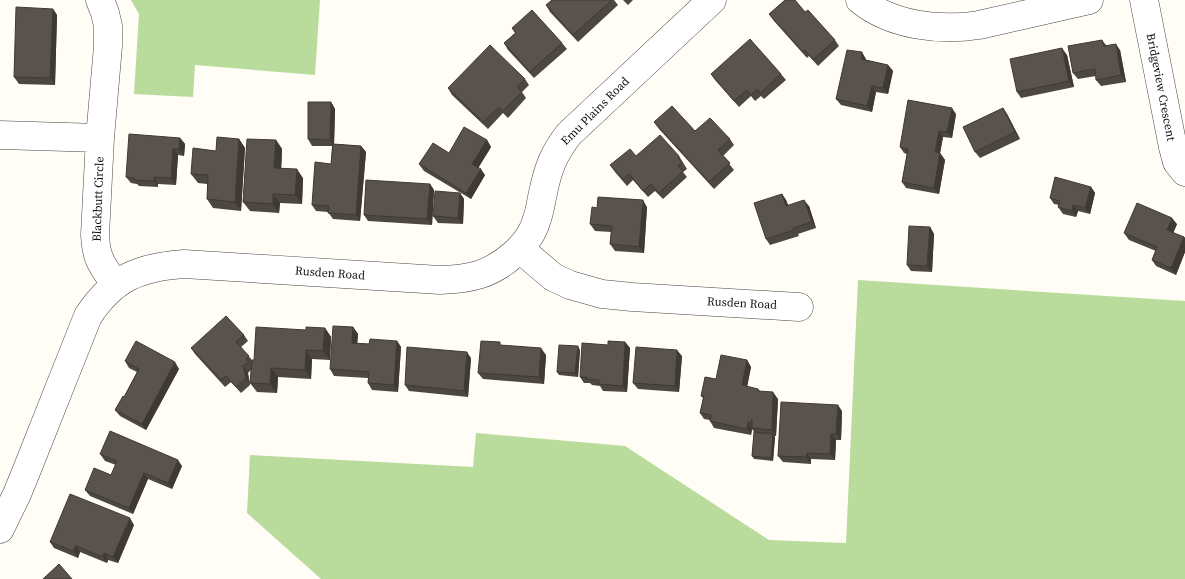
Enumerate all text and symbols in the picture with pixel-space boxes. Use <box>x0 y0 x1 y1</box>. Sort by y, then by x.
street label: Bridgeview Crescent <box>1143 32 1179 142</box>
street label: Emu Plains Road <box>557 73 633 149</box>
street label: Blackbutt Circle <box>89 156 107 242</box>
street label: Rusden Road <box>294 263 366 283</box>
street label: Rusden Road <box>707 293 778 313</box>

